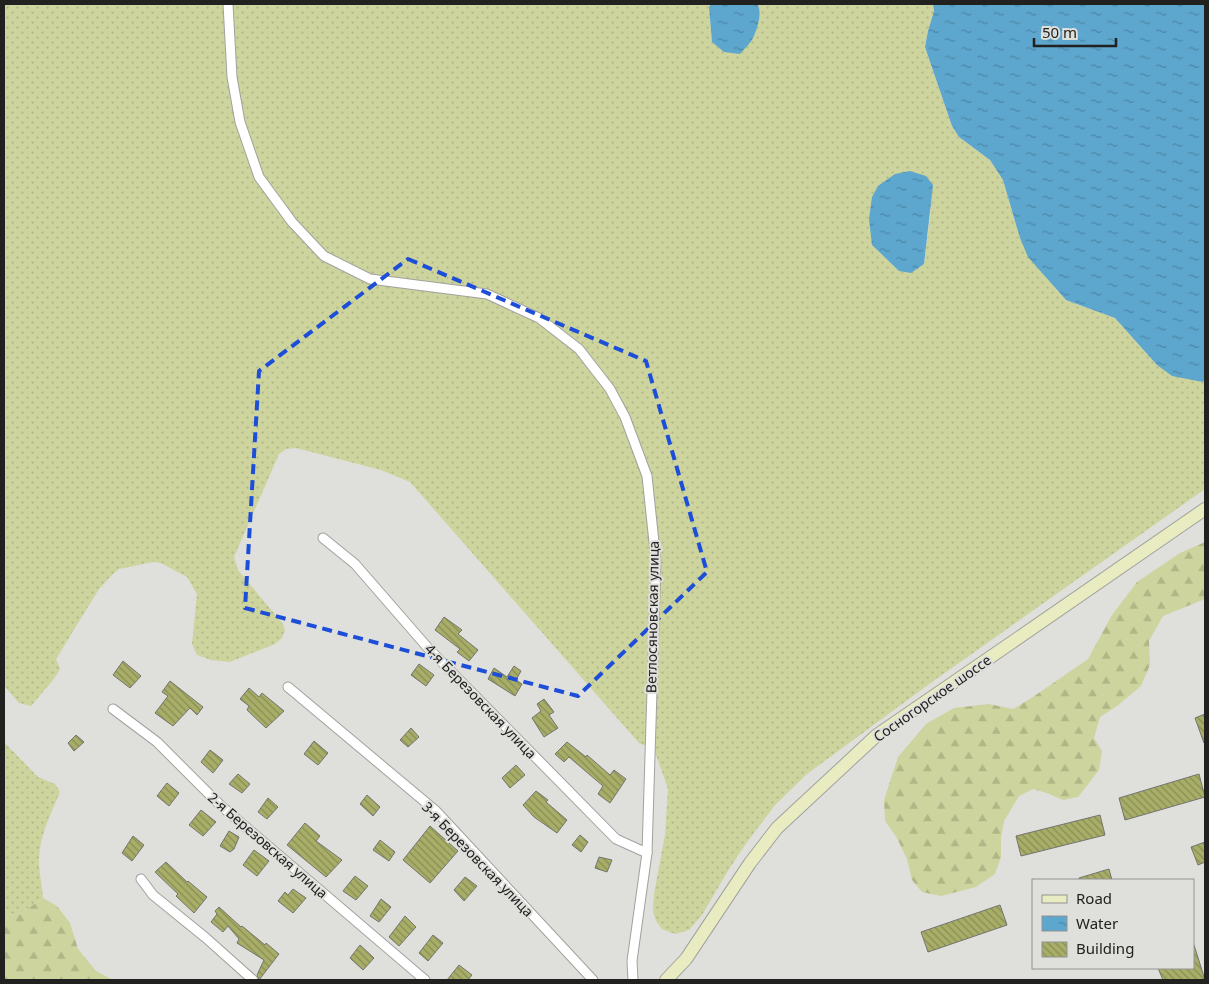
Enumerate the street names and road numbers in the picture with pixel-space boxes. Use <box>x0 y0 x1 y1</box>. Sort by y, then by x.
street label: Ветлосяновская улица <box>641 541 663 693</box>
street label: 4-я Березовская улица <box>421 639 541 763</box>
street label: Сосногорское шоссе <box>869 650 995 746</box>
street label: 2-я Березовская улица <box>204 788 332 902</box>
street label: 3-я Березовская улица <box>418 797 538 921</box>

